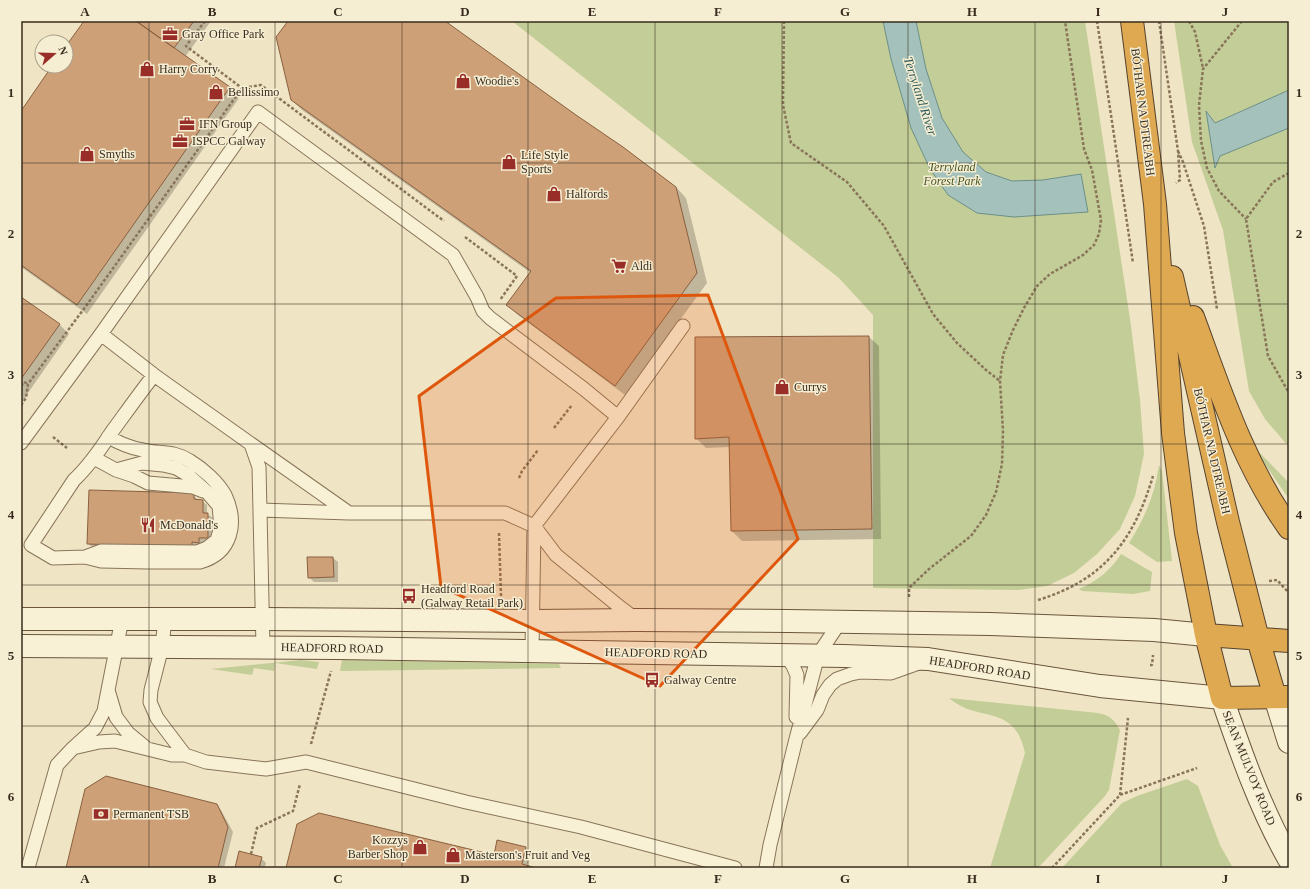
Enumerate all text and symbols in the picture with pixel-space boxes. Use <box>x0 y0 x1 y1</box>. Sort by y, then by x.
text: A <box>80 4 90 19</box>
text: B <box>208 4 217 19</box>
text: C <box>333 4 343 19</box>
text: D <box>460 4 470 19</box>
text: E <box>588 4 596 19</box>
text: F <box>714 4 722 19</box>
text: G <box>840 4 850 19</box>
text: H <box>967 4 977 19</box>
text: I <box>1095 4 1101 19</box>
text: J <box>1222 4 1229 19</box>
office icon: Gray Office Park <box>161 25 179 43</box>
place label: Gray Office Park <box>182 27 264 41</box>
north arrow <box>34 34 74 74</box>
text: N <box>56 45 70 56</box>
street label: BÓTHAR NA DTREABH <box>1128 47 1158 177</box>
water label: Terryland River <box>901 55 941 138</box>
shop icon: Harry Corry <box>138 60 156 78</box>
place label: Harry Corry <box>159 62 218 76</box>
shop icon: Woodie's <box>454 72 472 90</box>
place label: Woodie's <box>475 74 519 88</box>
shop icon: Bellissimo <box>207 83 225 101</box>
text: 1 <box>8 85 14 100</box>
place label: Bellissimo <box>228 85 279 99</box>
text: 1 <box>1296 85 1302 100</box>
office icon: IFN Group <box>178 115 196 133</box>
place label: IFN Group <box>199 117 252 131</box>
office icon: ISPCC Galway <box>171 132 189 150</box>
place label: ISPCC Galway <box>192 134 266 148</box>
shop icon: Smyths <box>78 145 96 163</box>
place label: Smyths <box>99 147 135 161</box>
place label: Life Style Sports <box>521 148 569 176</box>
shop icon: Life Style Sports <box>500 153 518 171</box>
park label: Terryland Forest Park <box>922 160 981 188</box>
shop icon: Halfords <box>545 185 563 203</box>
place label: Halfords <box>566 187 608 201</box>
text: 2 <box>8 226 14 241</box>
text: 2 <box>1296 226 1302 241</box>
supermarket icon: Aldi <box>610 257 628 275</box>
place label: Aldi <box>631 259 653 273</box>
text: 3 <box>8 367 15 382</box>
text: 3 <box>1296 367 1303 382</box>
shop icon: Currys <box>773 378 791 396</box>
place label: Currys <box>794 380 827 394</box>
street label: BÓTHAR NA DTREABH <box>1191 387 1233 516</box>
text: 4 <box>8 507 15 522</box>
text: 4 <box>1296 507 1303 522</box>
restaurant icon: McDonald's <box>139 516 157 534</box>
place label: McDonald's <box>160 518 218 532</box>
place label: Headford Road (Galway Retail Park) <box>421 582 523 610</box>
bus stop icon: Headford Road (Galway Retail Park) <box>400 587 418 605</box>
street label: HEADFORD ROAD <box>281 640 384 656</box>
street label: HEADFORD ROAD <box>605 645 708 661</box>
text: 5 <box>8 648 15 663</box>
text: 5 <box>1296 648 1303 663</box>
street label: HEADFORD ROAD <box>928 653 1032 683</box>
bus stop icon: Galway Centre <box>643 671 661 689</box>
place label: Galway Centre <box>664 673 736 687</box>
street label: SEAN MULVOY ROAD <box>1220 709 1279 828</box>
text: 6 <box>8 789 15 804</box>
text: 6 <box>1296 789 1303 804</box>
bank icon: Permanent TSB <box>92 805 110 823</box>
place label: Permanent TSB <box>113 807 189 821</box>
place label: Kozzys Barber Shop <box>348 833 408 861</box>
shop icon: Kozzys Barber Shop <box>411 838 429 856</box>
shop icon: Masterson's Fruit and Veg <box>444 846 462 864</box>
place label: Masterson's Fruit and Veg <box>465 848 590 862</box>
text: A <box>80 871 90 886</box>
text: B <box>208 871 217 886</box>
text: C <box>333 871 343 886</box>
text: D <box>460 871 470 886</box>
text: E <box>588 871 596 886</box>
text: F <box>714 871 722 886</box>
text: G <box>840 871 850 886</box>
text: H <box>967 871 977 886</box>
text: I <box>1095 871 1101 886</box>
text: J <box>1222 871 1229 886</box>

